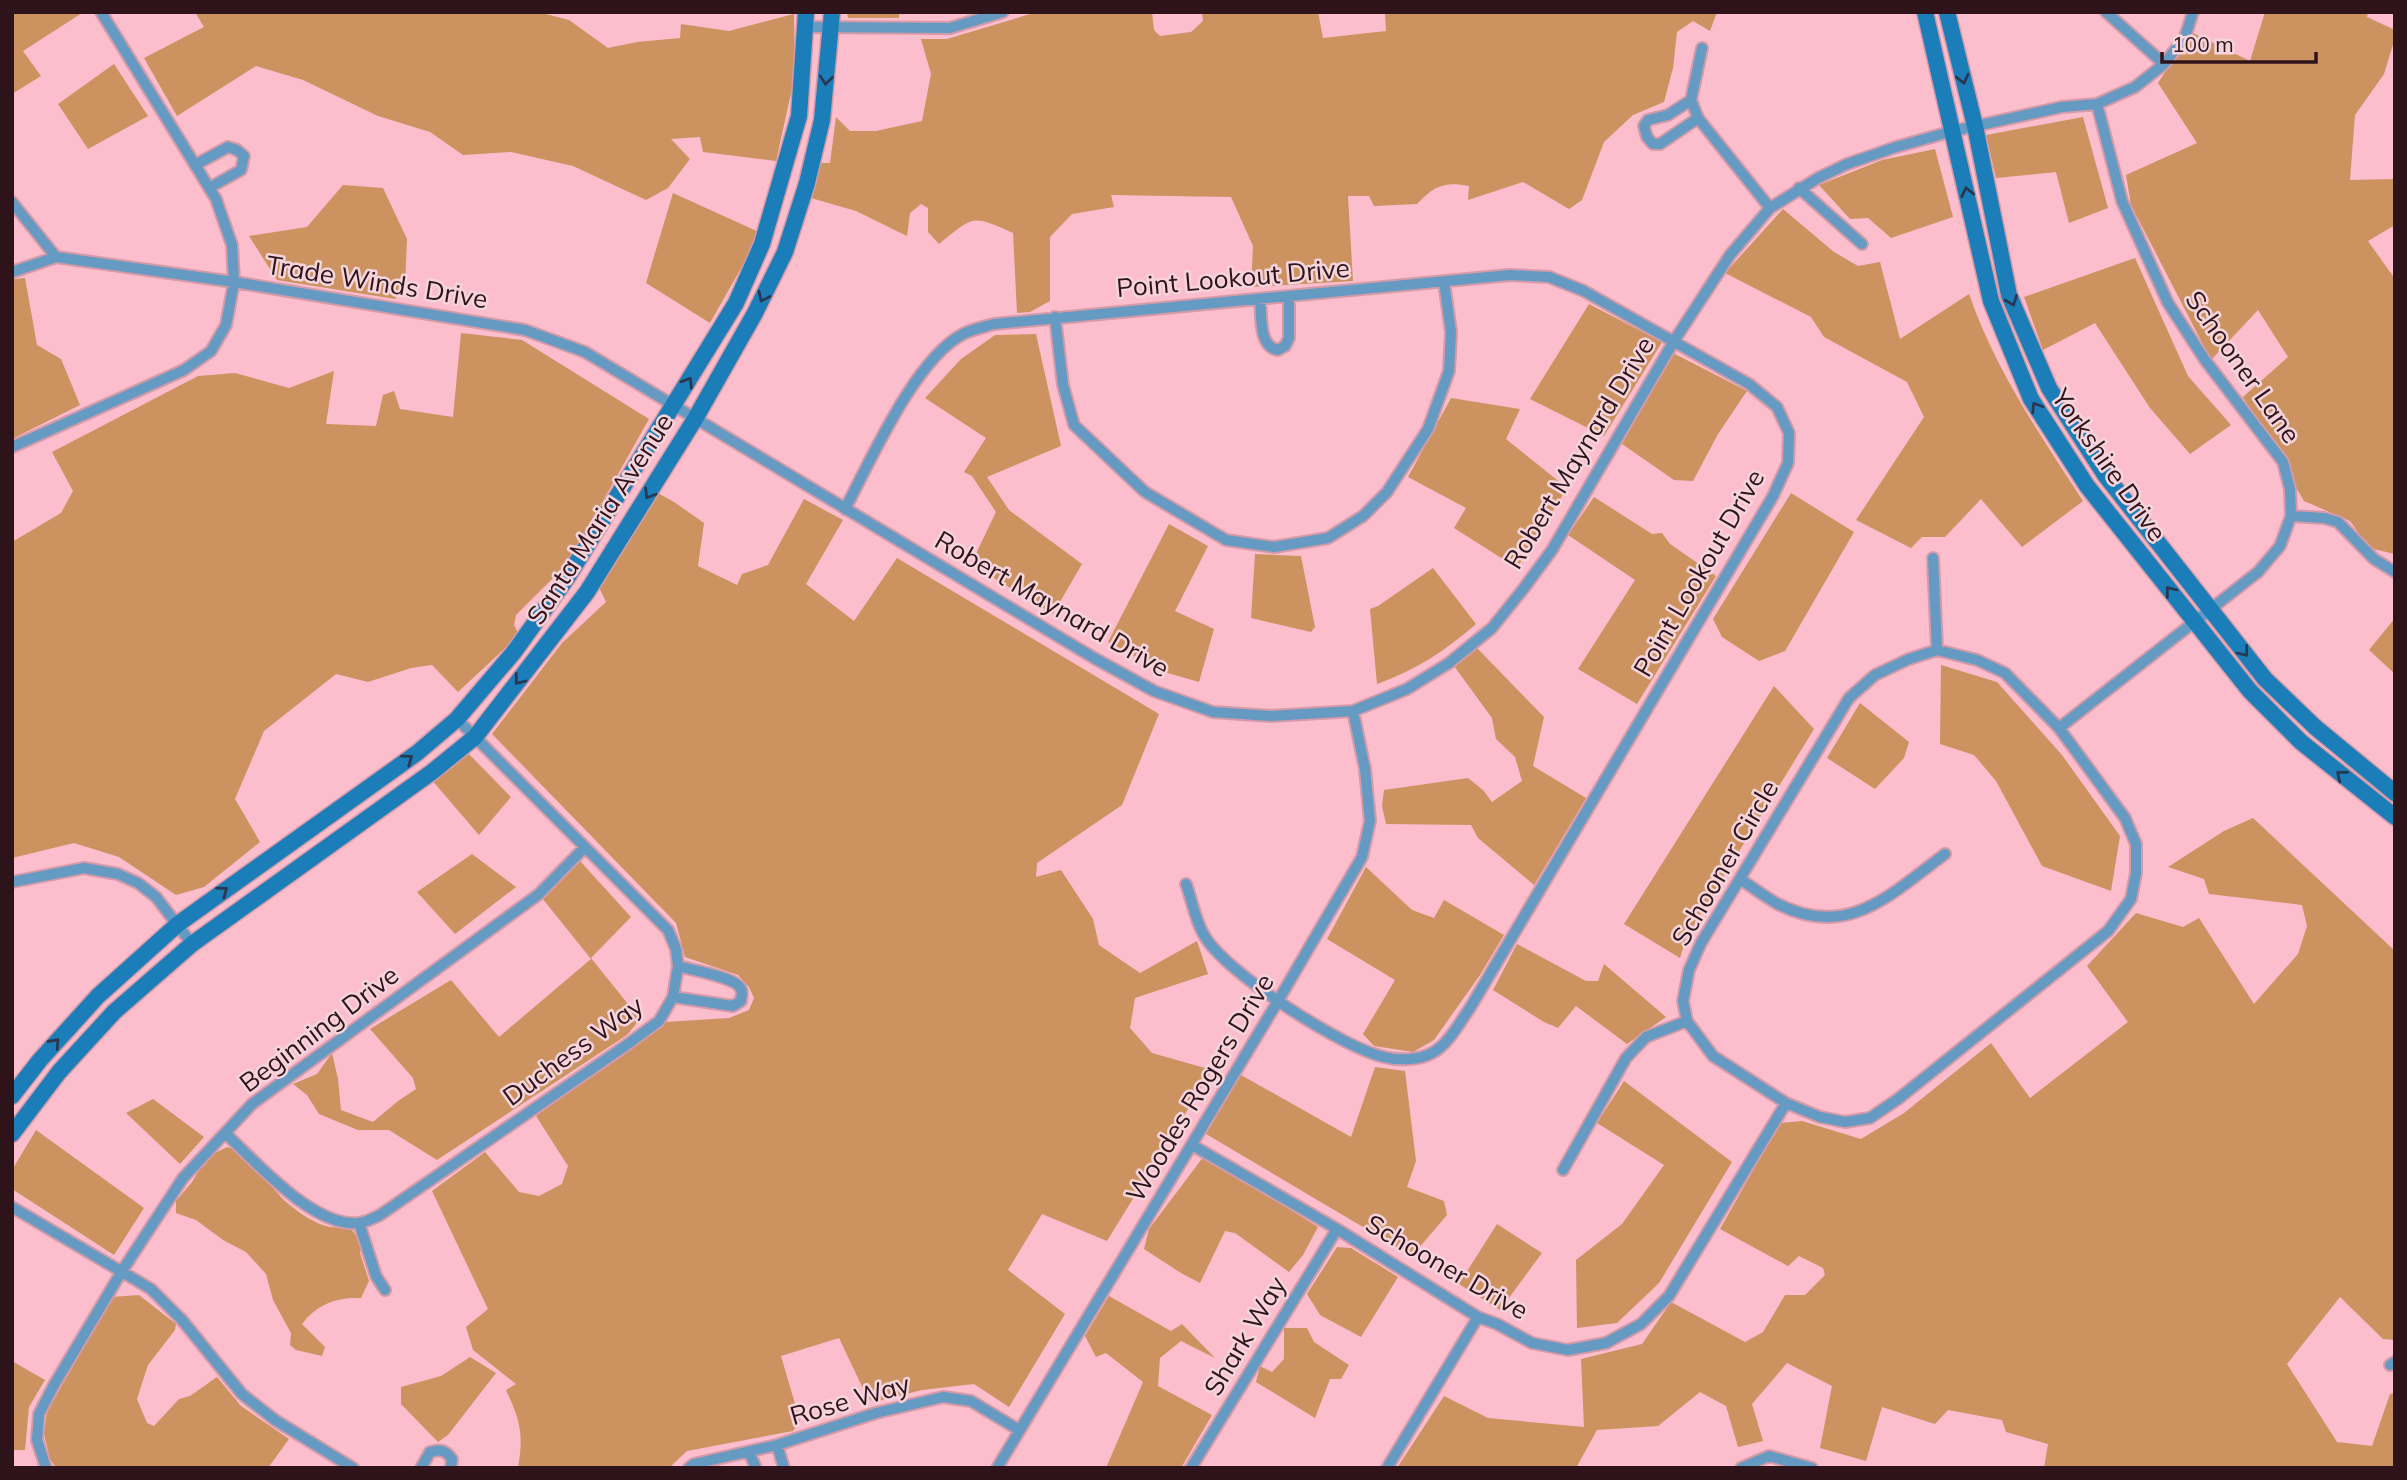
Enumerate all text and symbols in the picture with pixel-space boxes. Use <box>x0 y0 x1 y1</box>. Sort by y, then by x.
scale bar <box>2162 21 2316 65</box>
text: 100 m <box>2172 31 2234 57</box>
one-way arrow <box>1955 72 1969 84</box>
one-way arrow <box>819 74 834 86</box>
one-way arrow <box>1960 186 1975 198</box>
street label: Trade Winds Drive <box>264 248 490 315</box>
street label: Point Lookout Drive <box>1115 251 1351 304</box>
street label: Schooner Lane <box>2179 284 2308 449</box>
one-way arrow <box>758 290 772 302</box>
one-way arrow <box>2004 294 2018 306</box>
street label: Robert Maynard Drive <box>1496 331 1661 575</box>
one-way arrow <box>680 376 693 389</box>
street label: Yorkshire Drive <box>2044 381 2174 547</box>
one-way arrow <box>2032 402 2045 415</box>
street label: Santa Maria Avenue <box>519 407 680 630</box>
street label: Point Lookout Drive <box>1626 463 1771 682</box>
one-way arrow <box>644 486 657 499</box>
street label: Robert Maynard Drive <box>929 523 1175 684</box>
one-way arrow <box>2166 586 2178 599</box>
one-way arrow <box>2235 644 2248 657</box>
one-way arrow <box>515 672 527 685</box>
one-way arrow <box>400 755 413 767</box>
one-way arrow <box>2337 770 2349 783</box>
street label: Schooner Circle <box>1664 774 1785 952</box>
one-way arrow <box>215 887 228 899</box>
street label: Beginning Drive <box>233 958 405 1099</box>
street label: Woodes Rogers Drive <box>1118 968 1281 1208</box>
street label: Duchess Way <box>496 988 650 1113</box>
one-way arrow <box>47 1038 59 1051</box>
street label: Schooner Drive <box>1360 1207 1534 1326</box>
street label: Shark Way <box>1196 1270 1293 1401</box>
street label: Rose Way <box>786 1367 914 1432</box>

